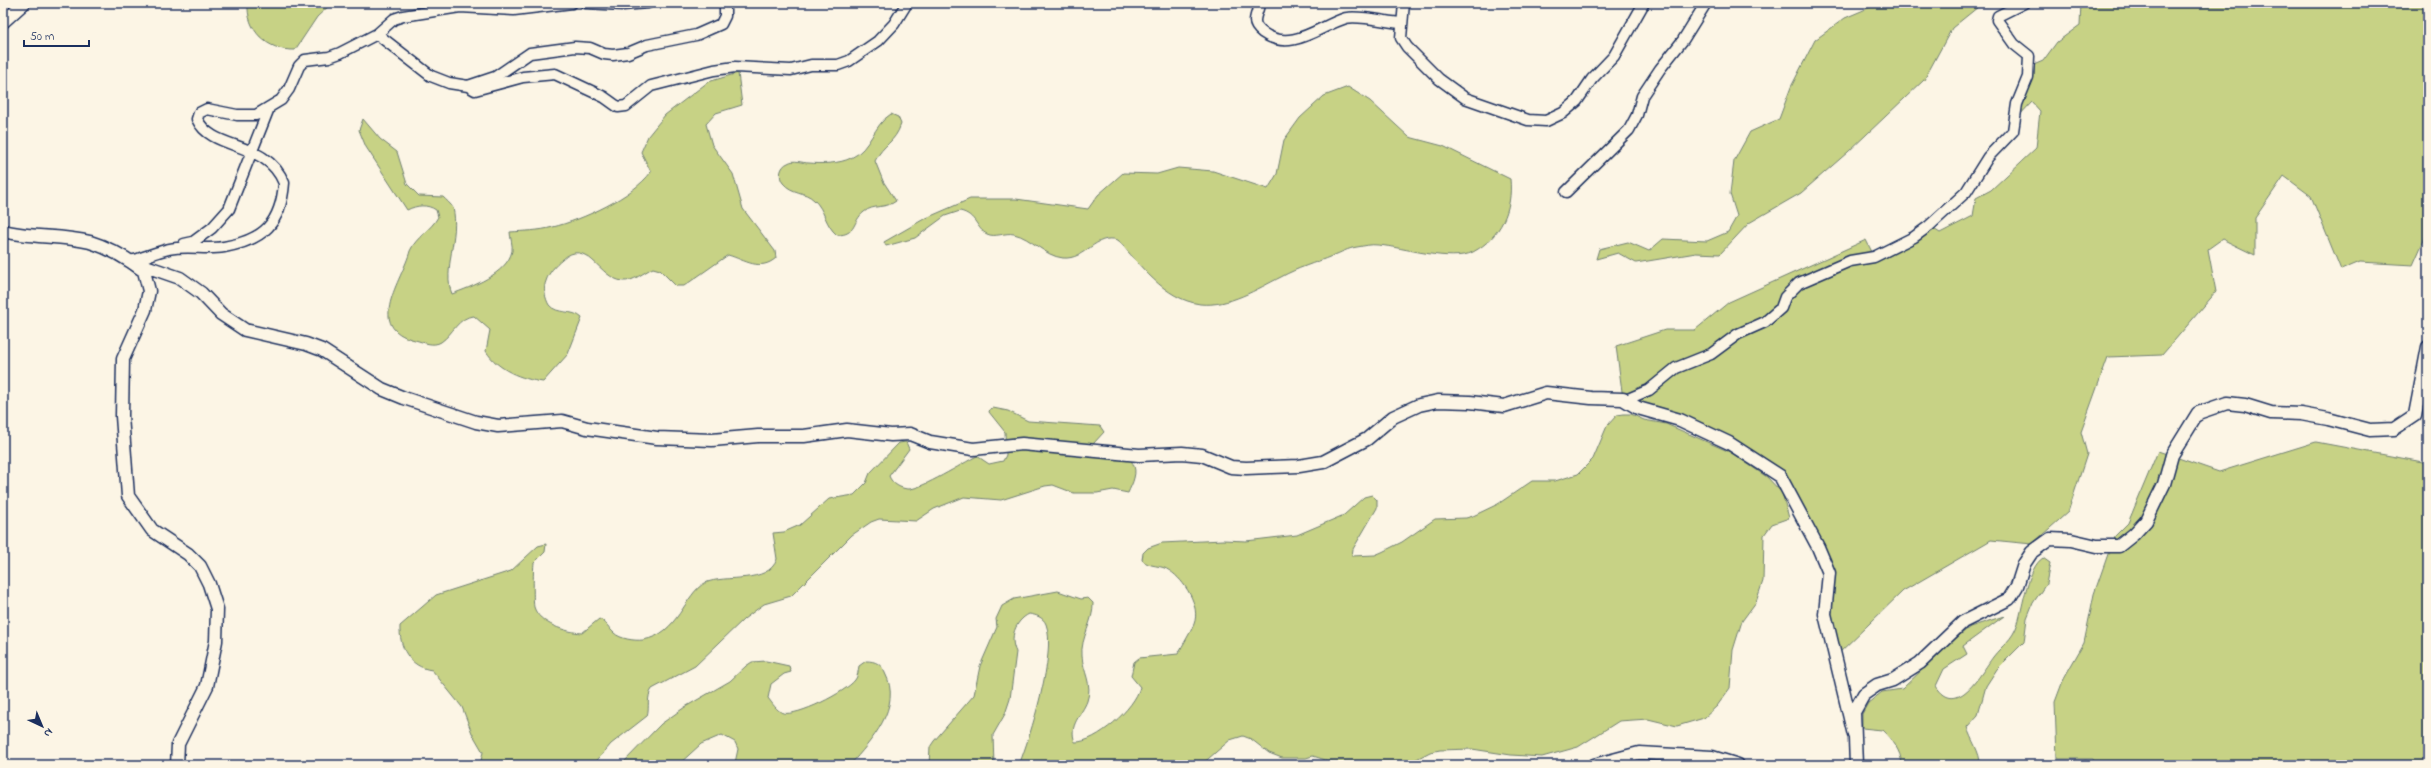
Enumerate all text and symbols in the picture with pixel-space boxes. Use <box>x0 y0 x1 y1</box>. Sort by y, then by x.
scale bar <box>24 22 89 48</box>
text: 50 m <box>30 28 54 46</box>
north arrow <box>22 706 62 746</box>
text: N <box>40 724 56 741</box>

